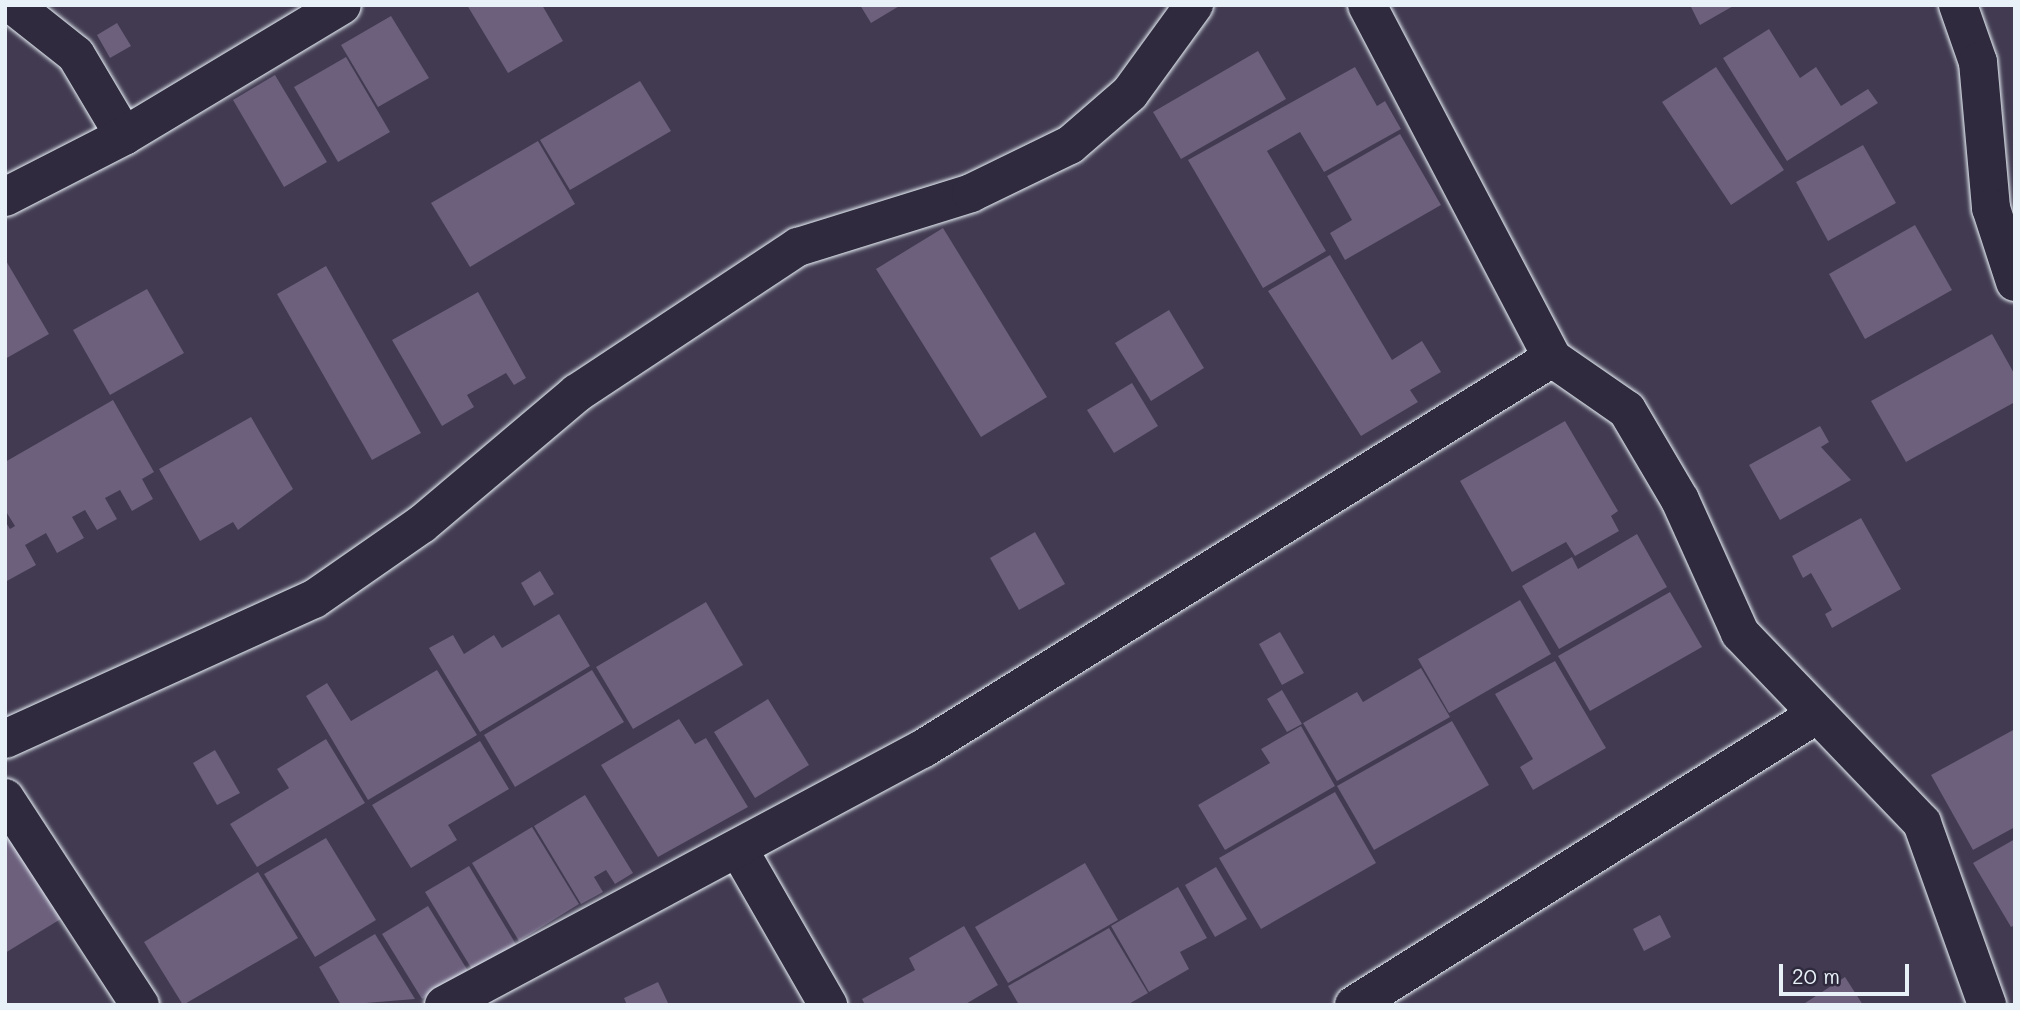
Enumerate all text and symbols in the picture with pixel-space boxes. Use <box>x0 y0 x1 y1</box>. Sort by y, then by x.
scale bar <box>1782 950 1912 994</box>
text: 20 m <box>1792 962 1840 989</box>

